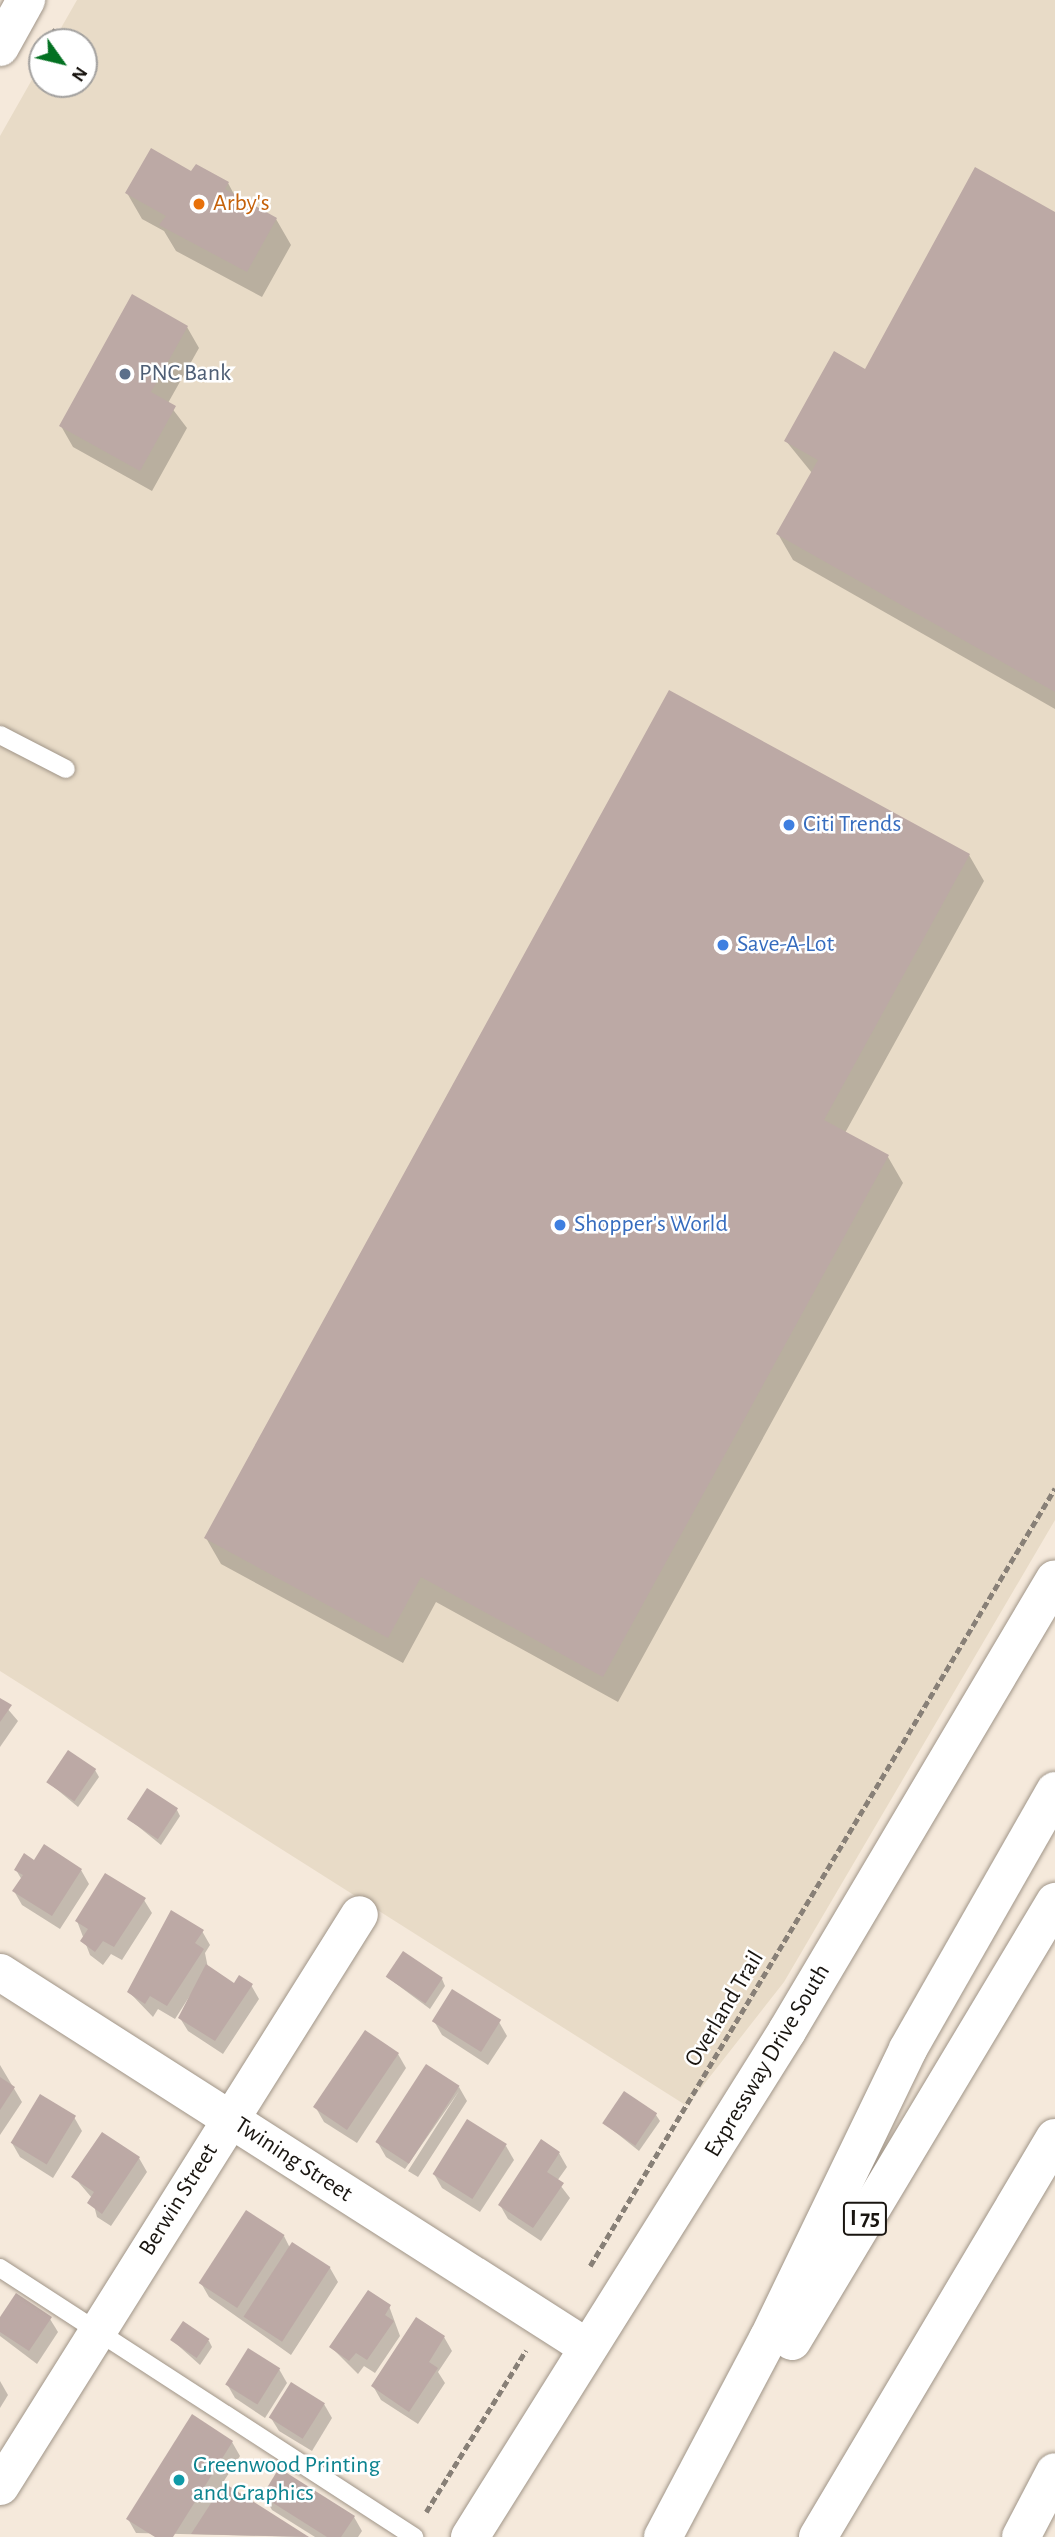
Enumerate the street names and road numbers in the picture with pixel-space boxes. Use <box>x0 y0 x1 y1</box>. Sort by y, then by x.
street label: Overland Trail <box>679 1946 771 2072</box>
street label: Expressway Drive South <box>699 1959 837 2163</box>
street label: Twining Street <box>229 2111 357 2209</box>
street label: Berwin Street <box>133 2139 225 2261</box>
road number: I 75 <box>842 2200 888 2238</box>

